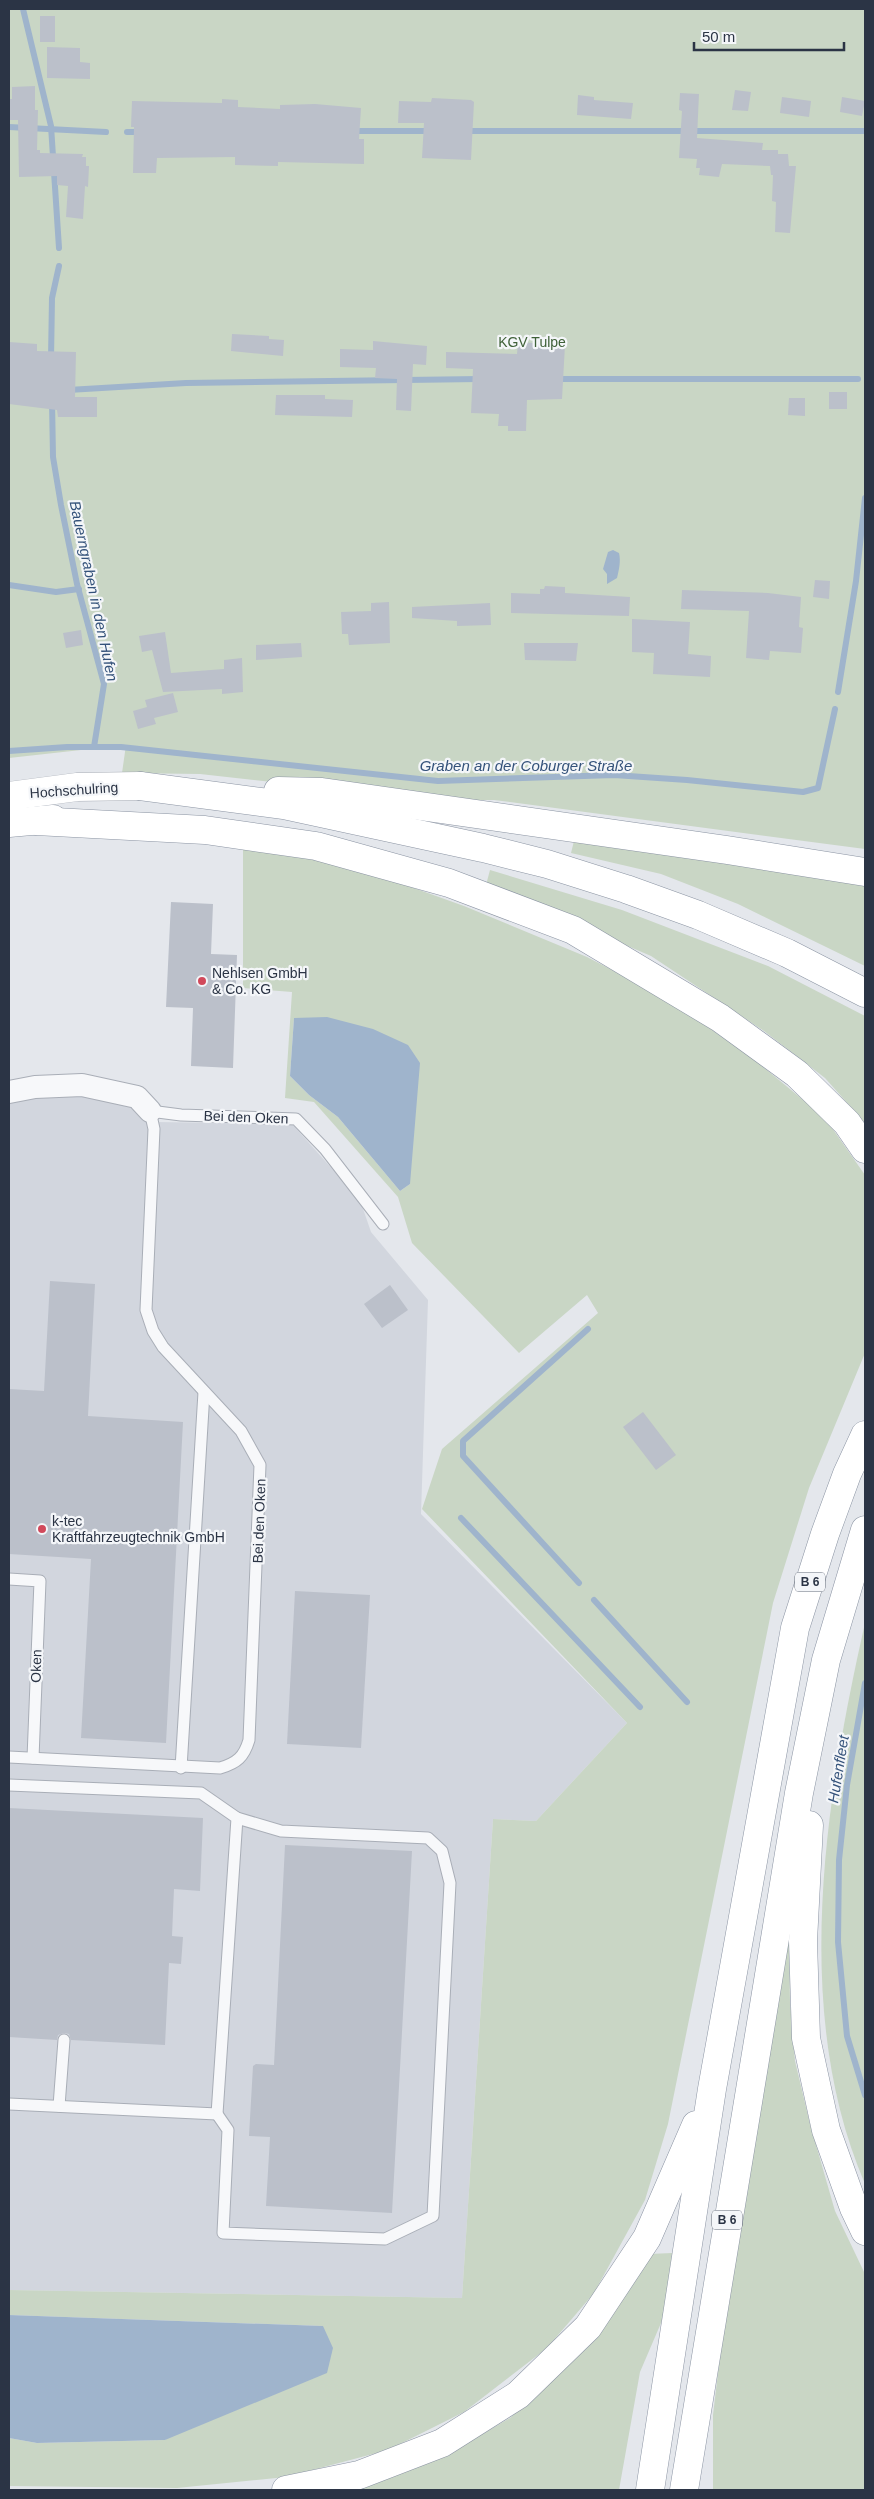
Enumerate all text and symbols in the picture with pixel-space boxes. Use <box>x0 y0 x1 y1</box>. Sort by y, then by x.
scale bar <box>694 20 844 52</box>
text: 50 m <box>702 28 735 45</box>
park label: KGV Tulpe <box>498 334 566 350</box>
water label: Bauerngraben in den Hufen <box>67 499 121 683</box>
water label: Graben an der Coburger Straße <box>420 757 632 774</box>
street label: Hochschulring <box>29 779 119 801</box>
place label: Nehlsen GmbH & Co. KG <box>212 965 308 997</box>
marker: Nehlsen GmbH & Co. KG <box>196 975 208 987</box>
street label: Bei den Oken <box>203 1108 289 1126</box>
street label: Bei den Oken <box>250 1478 268 1564</box>
place label: k-tec Kraftfahrzeugtechnik GmbH <box>52 1513 225 1545</box>
marker: k-tec Kraftfahrzeugtechnik GmbH <box>36 1523 48 1535</box>
road number: B 6 <box>795 1572 825 1591</box>
street label: Oken <box>27 1649 45 1683</box>
water label: Hufenfleet <box>824 1733 852 1804</box>
road number: B 6 <box>712 2210 742 2230</box>

